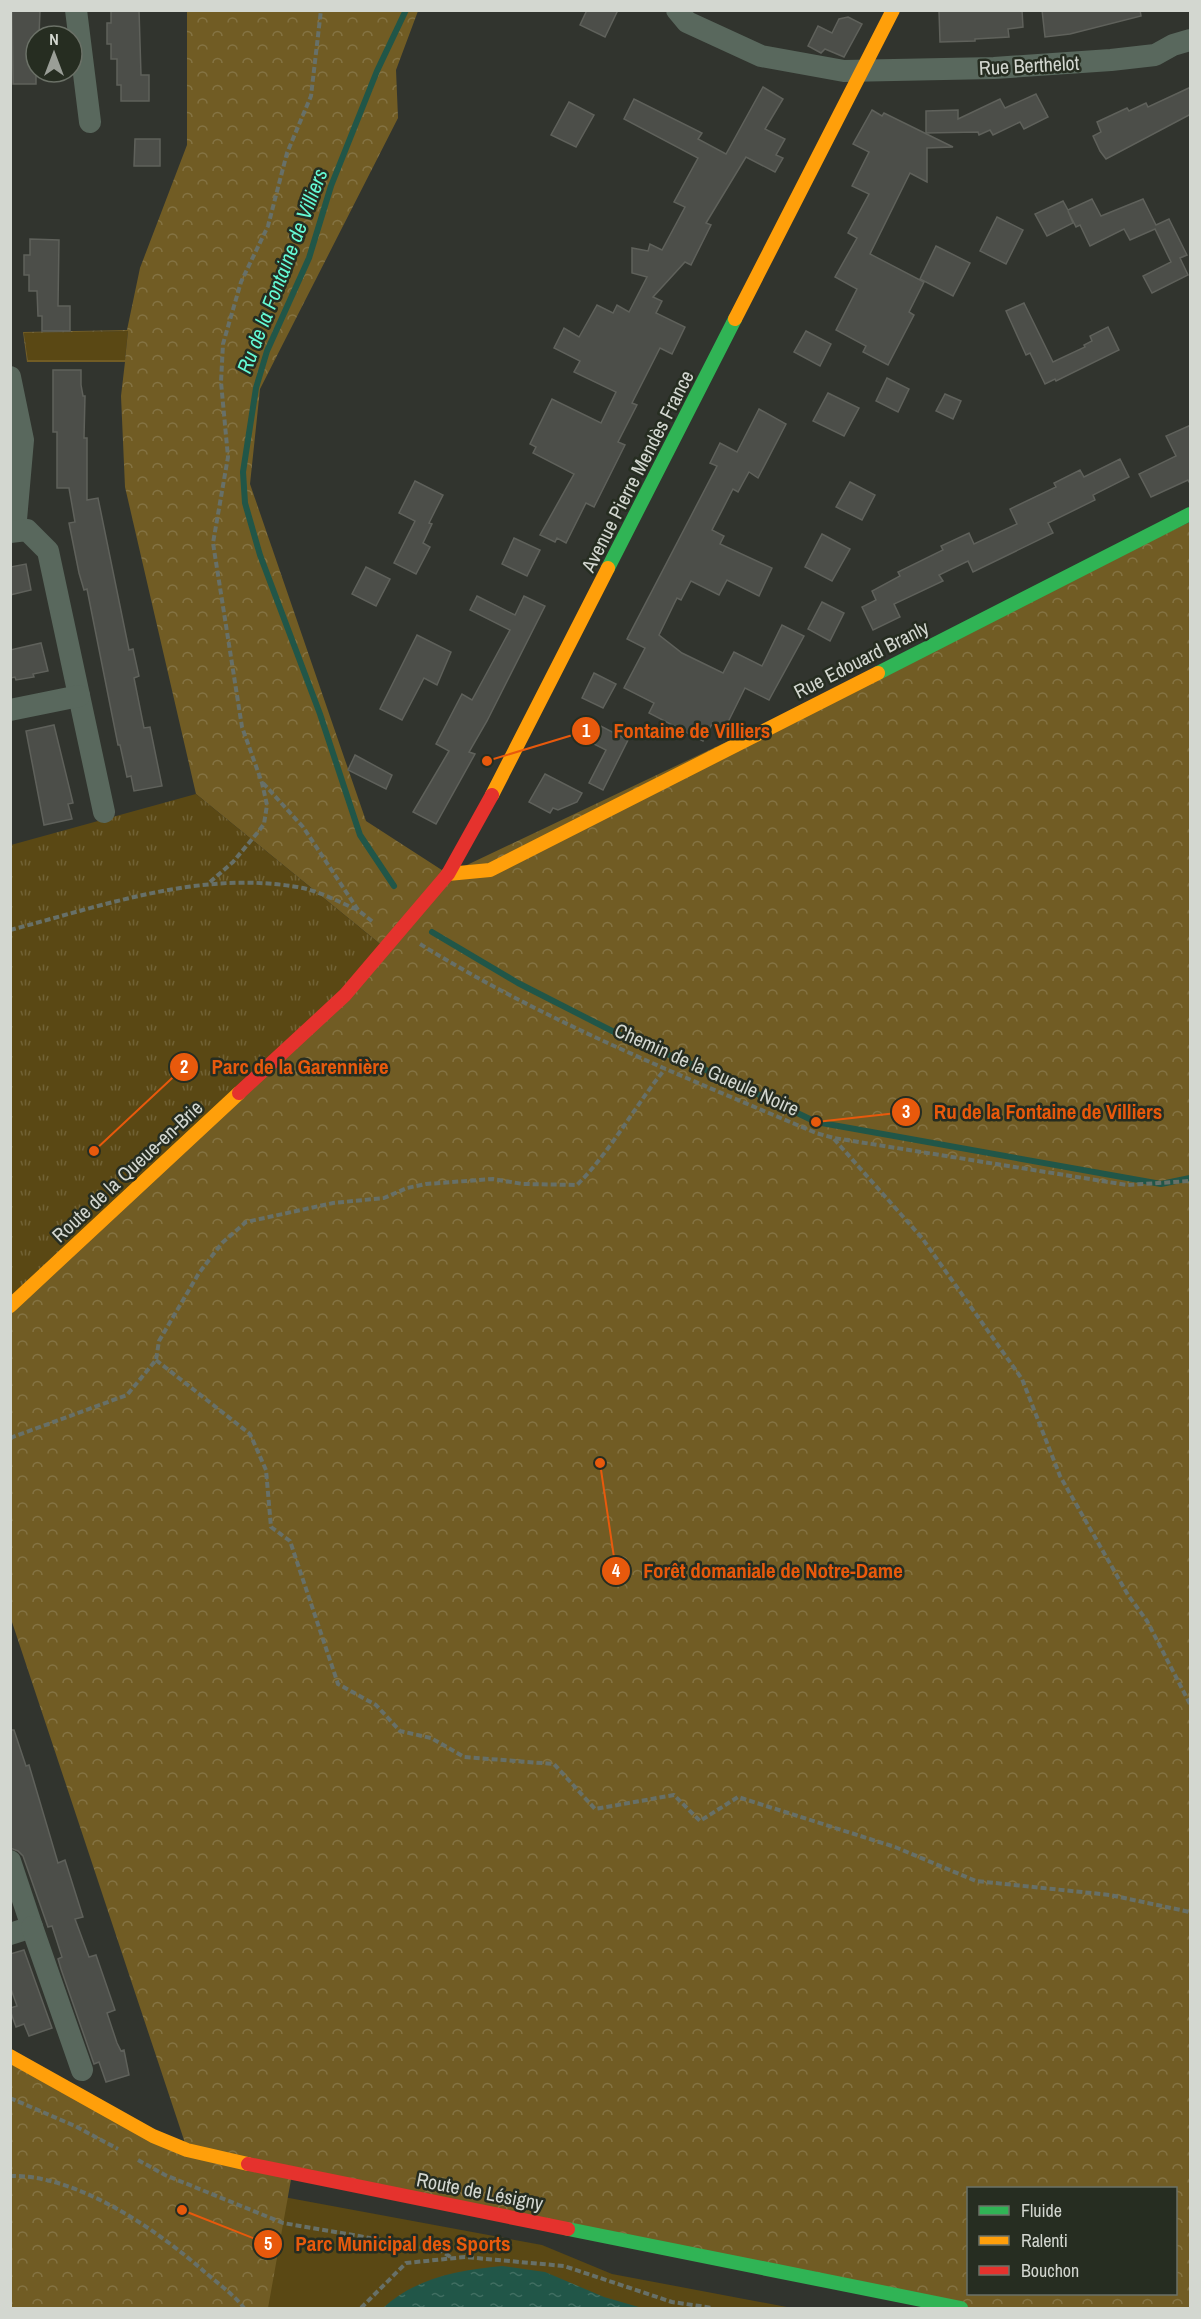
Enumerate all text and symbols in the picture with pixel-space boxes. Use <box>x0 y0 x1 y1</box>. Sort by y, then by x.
north arrow <box>24 24 84 84</box>
text: N <box>49 28 59 50</box>
street label: Rue Berthelot <box>978 49 1080 81</box>
water label: Ru de la Fontaine de Villiers <box>230 164 335 378</box>
street label: Avenue Pierre Mendès France <box>574 365 700 577</box>
street label: Rue Edouard Branly <box>789 613 934 705</box>
callout: Fontaine de Villiers <box>571 711 782 750</box>
text: Fontaine de Villiers <box>614 716 770 745</box>
text: 1 <box>582 718 591 743</box>
street label: Chemin de la Gueule Noire <box>610 1016 804 1122</box>
callout: Parc de la Garennière <box>169 1047 401 1086</box>
text: Parc de la Garennière <box>211 1052 389 1081</box>
text: 2 <box>180 1054 188 1079</box>
callout: Ru de la Fontaine de Villiers <box>891 1092 1174 1131</box>
street label: Route de la Queue-en-Brie <box>46 1094 208 1248</box>
text: Ru de la Fontaine de Villiers <box>934 1097 1162 1126</box>
text: 3 <box>902 1099 910 1124</box>
callout: Forêt domaniale de Notre-Dame <box>601 1551 914 1590</box>
text: Forêt domaniale de Notre-Dame <box>643 1556 903 1585</box>
text: 4 <box>612 1558 621 1583</box>
street label: Route de Lésigny <box>414 2165 546 2217</box>
legend <box>967 2187 1177 2295</box>
text: Fluide <box>1021 2198 1062 2223</box>
callout: Parc Municipal des Sports <box>253 2224 522 2263</box>
text: Ralenti <box>1021 2228 1068 2253</box>
text: Parc Municipal des Sports <box>295 2229 511 2258</box>
text: 5 <box>264 2231 272 2256</box>
text: Bouchon <box>1021 2258 1079 2283</box>

